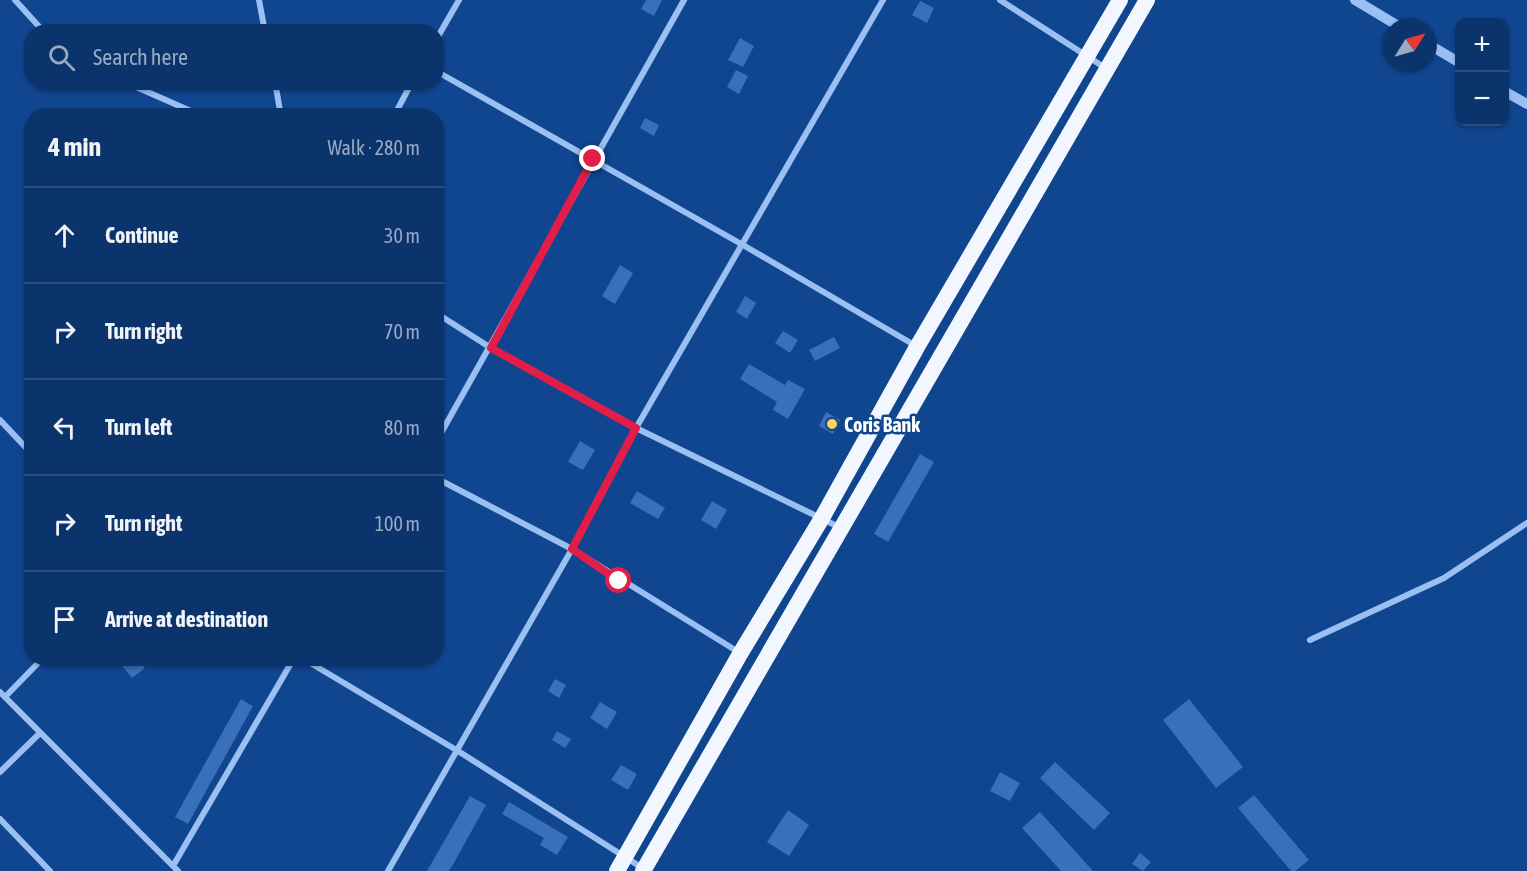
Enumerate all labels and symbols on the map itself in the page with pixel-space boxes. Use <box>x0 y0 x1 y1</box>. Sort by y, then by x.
north arrow <box>1383 18 1437 72</box>
route end <box>579 145 605 171</box>
place label: Coris Bank <box>844 413 920 436</box>
marker: Coris Bank <box>825 417 839 431</box>
route start <box>605 567 631 593</box>

